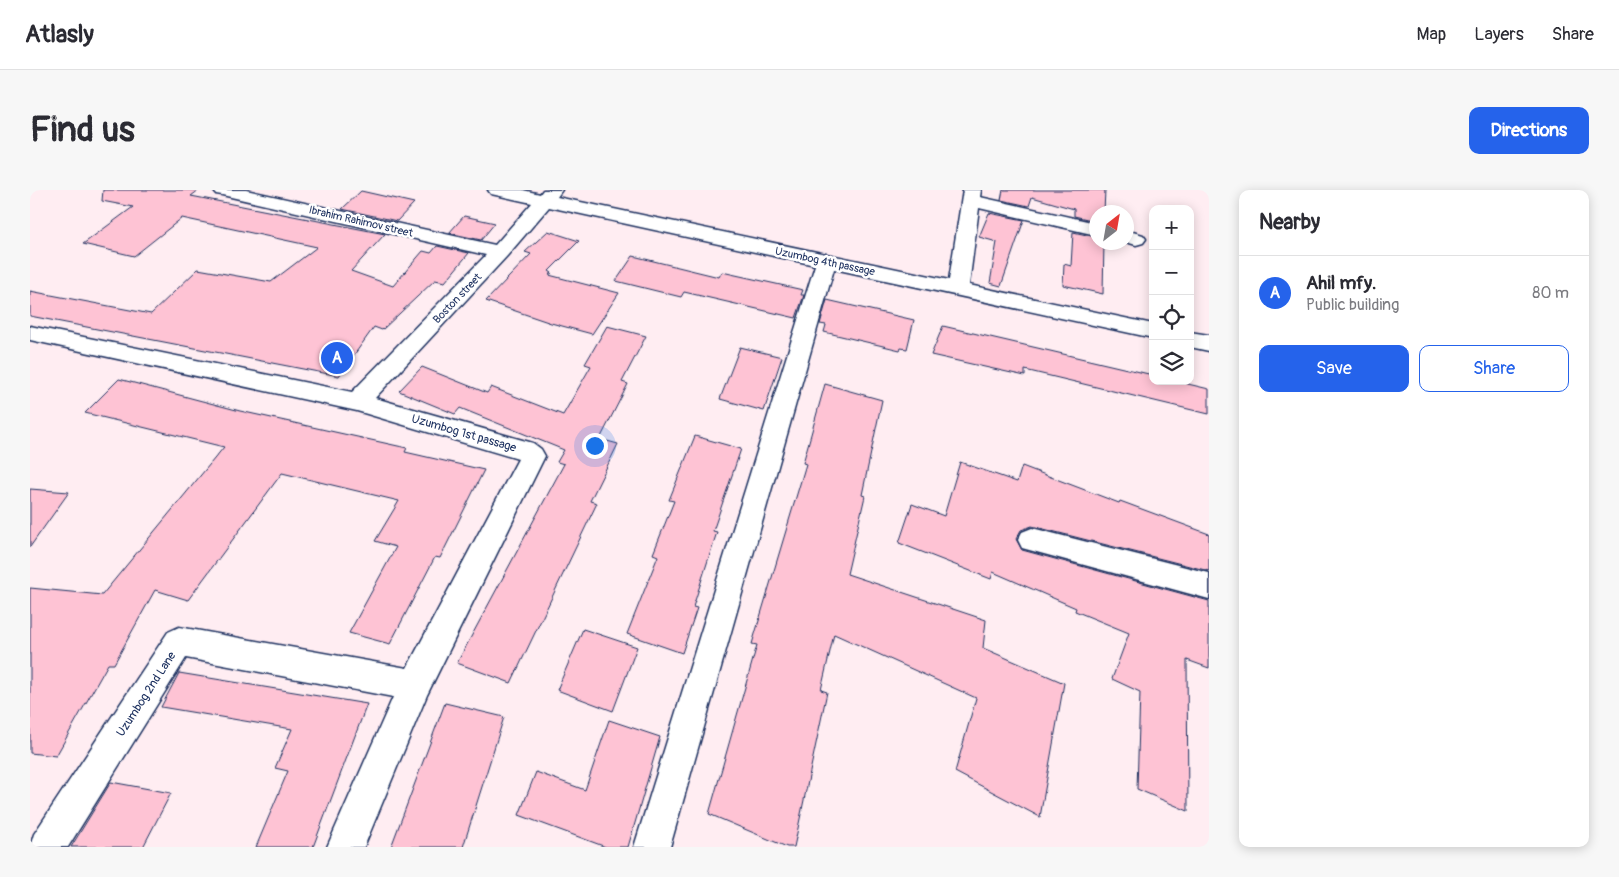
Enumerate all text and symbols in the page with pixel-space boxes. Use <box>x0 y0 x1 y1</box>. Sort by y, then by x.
text: Atlasly <box>25 20 94 49</box>
text: Map <box>1417 23 1446 46</box>
text: Layers <box>1474 23 1524 46</box>
text: Share <box>1552 23 1594 46</box>
button: Directions <box>1469 107 1589 154</box>
text: Find us <box>30 108 135 152</box>
street label: Ibrahim Rahimov street <box>308 203 415 240</box>
north arrow <box>1089 205 1134 250</box>
map controls <box>1149 205 1194 385</box>
button: + <box>1149 205 1194 250</box>
text: Nearby <box>1259 209 1320 236</box>
street label: Uzumbog 4th passage <box>774 245 877 279</box>
button: − <box>1149 250 1194 295</box>
street label: Boston street <box>430 270 485 326</box>
text: Ahil mfy. <box>1306 271 1376 295</box>
text: A <box>1270 283 1280 303</box>
text: 80 m <box>1532 283 1569 303</box>
button: locate <box>1149 295 1194 340</box>
text: Public building <box>1306 295 1399 315</box>
pin: A <box>321 339 353 377</box>
button: layers <box>1149 340 1194 385</box>
button: Save <box>1259 345 1409 392</box>
button: Share <box>1419 345 1569 392</box>
street label: Uzumbog 1st passage <box>410 411 518 456</box>
your location <box>582 433 608 459</box>
street label: Uzumbog 2nd Lane <box>113 649 179 740</box>

